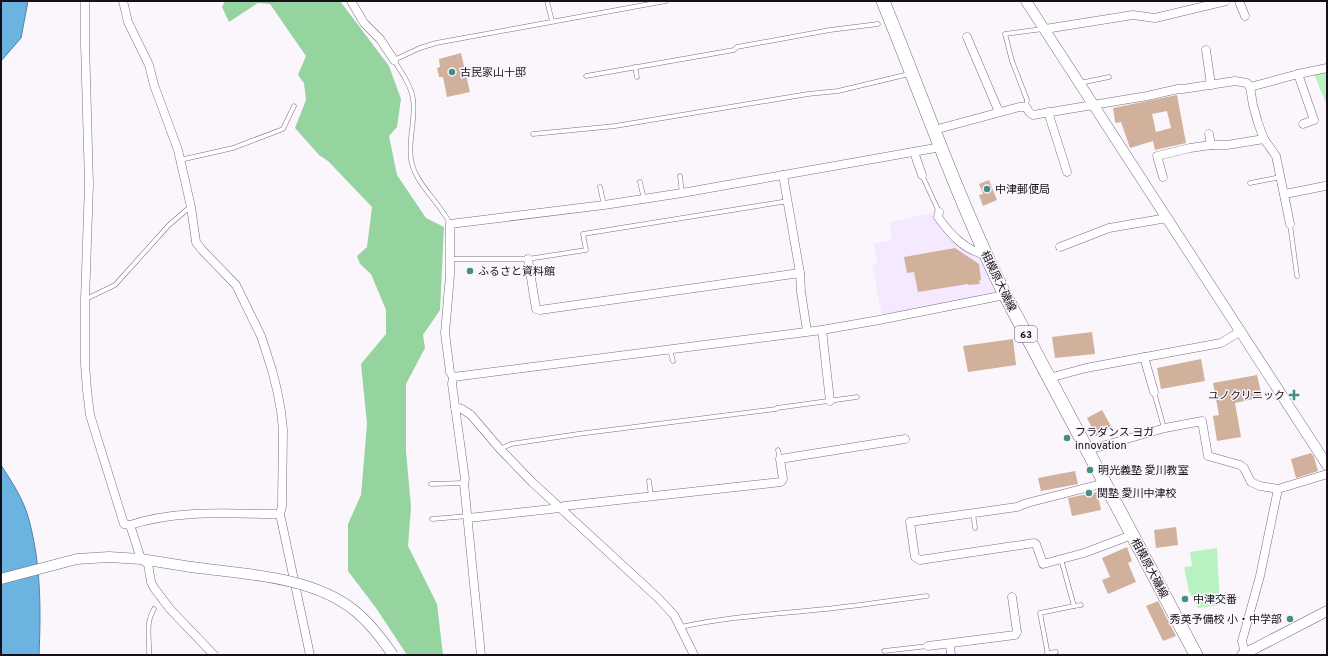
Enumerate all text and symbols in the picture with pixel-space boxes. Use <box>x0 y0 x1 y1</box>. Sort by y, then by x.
place label: 古民家山十邸 <box>460 66 526 80</box>
marker: 古民家山十邸 <box>447 67 457 77</box>
place label: 中津郵便局 <box>995 183 1050 197</box>
marker: 中津郵便局 <box>982 184 992 194</box>
street label: 相模原大磯線 <box>977 249 1019 314</box>
place label: ふるさと資料館 <box>478 265 555 279</box>
marker: ふるさと資料館 <box>465 266 475 276</box>
road number: 63 <box>1015 326 1037 342</box>
place label: ユノクリニック <box>1208 389 1285 403</box>
marker: ユノクリニック <box>1288 389 1300 401</box>
place label: フラダンス ヨガ innovation <box>1075 426 1154 453</box>
marker: フラダンス ヨガ innovation <box>1062 433 1072 443</box>
place label: 明光義塾 愛川教室 <box>1098 464 1189 478</box>
marker: 明光義塾 愛川教室 <box>1085 465 1095 475</box>
place label: 関塾 愛川中津校 <box>1097 487 1177 501</box>
marker: 関塾 愛川中津校 <box>1084 488 1094 498</box>
street label: 相模原大磯線 <box>1127 536 1171 601</box>
place label: 中津交番 <box>1193 593 1237 607</box>
marker: 中津交番 <box>1180 594 1190 604</box>
place label: 秀英予備校 小・中学部 <box>1169 613 1282 627</box>
marker: 秀英予備校 小・中学部 <box>1285 614 1295 624</box>

